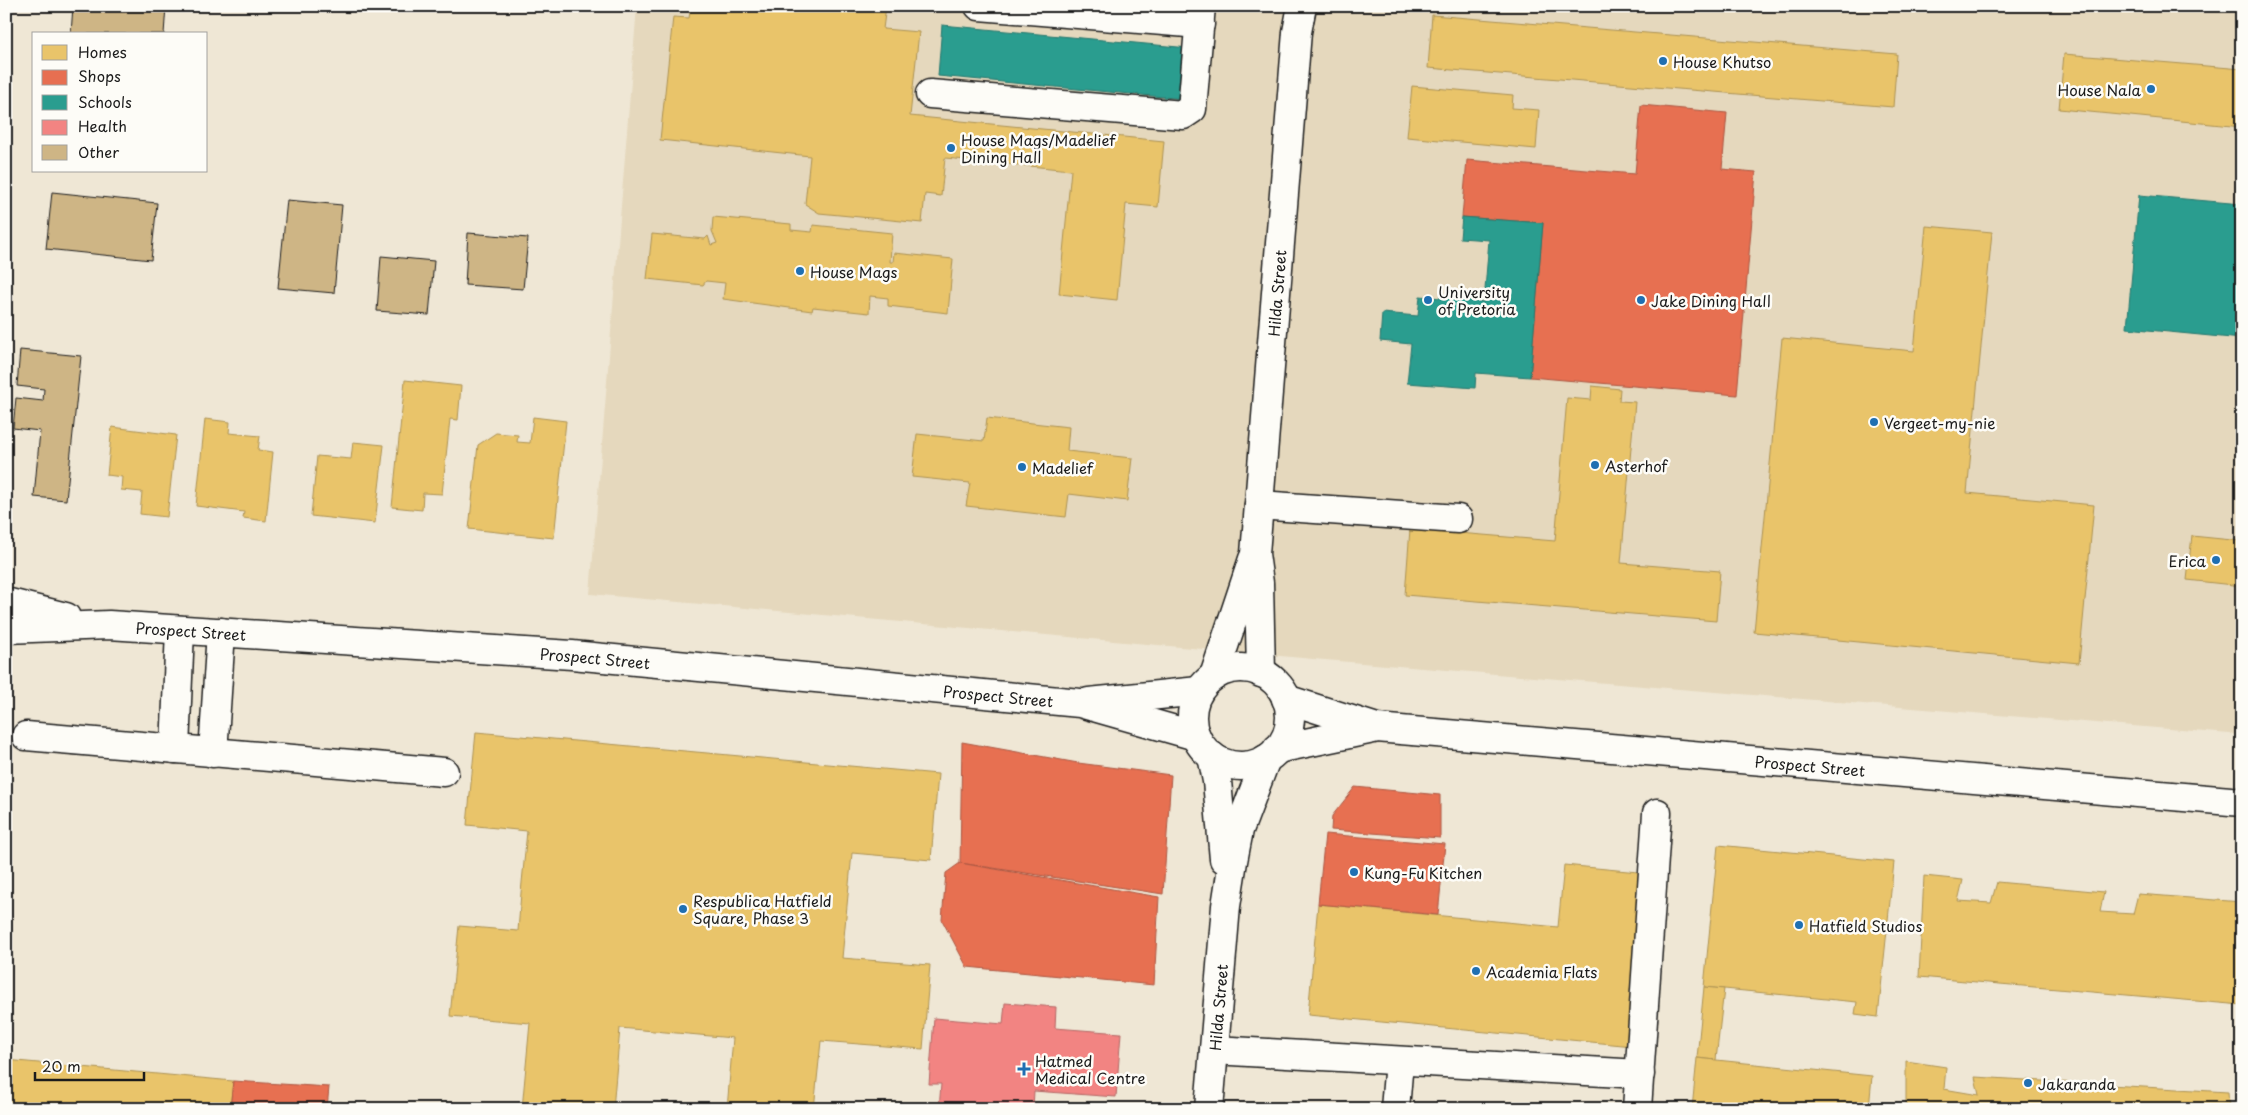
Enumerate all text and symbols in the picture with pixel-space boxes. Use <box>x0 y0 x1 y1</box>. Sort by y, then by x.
legend <box>32 32 208 172</box>
text: Homes <box>78 40 127 63</box>
place label: House Khutso <box>1673 50 1771 73</box>
marker: House Khutso <box>1657 55 1669 67</box>
text: Shops <box>78 64 121 87</box>
place label: House Nala <box>2058 78 2142 101</box>
marker: House Nala <box>2145 83 2157 95</box>
text: Schools <box>78 90 132 113</box>
text: Health <box>78 114 127 137</box>
place label: House Mags/Madelief Dining Hall <box>961 128 1116 168</box>
text: Other <box>78 140 119 163</box>
marker: House Mags/Madelief Dining Hall <box>945 142 957 154</box>
street label: Hilda Street <box>1261 249 1291 337</box>
place label: House Mags <box>810 260 898 283</box>
marker: House Mags <box>794 265 806 277</box>
place label: University of Pretoria <box>1438 280 1516 320</box>
place label: Jake Dining Hall <box>1651 289 1771 312</box>
marker: University of Pretoria <box>1422 294 1434 306</box>
marker: Jake Dining Hall <box>1635 294 1647 306</box>
place label: Vergeet-my-nie <box>1884 411 1995 434</box>
marker: Vergeet-my-nie <box>1868 416 1880 428</box>
place label: Asterhof <box>1605 454 1669 477</box>
place label: Madelief <box>1032 456 1094 479</box>
marker: Asterhof <box>1589 459 1601 471</box>
marker: Madelief <box>1016 461 1028 473</box>
place label: Erica <box>2169 549 2207 572</box>
marker: Erica <box>2210 554 2222 566</box>
street label: Prospect Street <box>135 615 247 645</box>
street label: Prospect Street <box>539 641 651 674</box>
street label: Prospect Street <box>942 679 1054 712</box>
street label: Prospect Street <box>1754 749 1866 781</box>
place label: Kung-Fu Kitchen <box>1364 861 1482 884</box>
marker: Kung-Fu Kitchen <box>1348 866 1360 878</box>
place label: Respublica Hatfield Square, Phase 3 <box>693 889 832 929</box>
marker: Respublica Hatfield Square, Phase 3 <box>677 903 689 915</box>
place label: Hatfield Studios <box>1809 914 1922 937</box>
marker: Hatfield Studios <box>1793 919 1805 931</box>
place label: Academia Flats <box>1486 960 1597 983</box>
street label: Hilda Street <box>1202 963 1233 1052</box>
marker: Academia Flats <box>1470 965 1482 977</box>
place label: Hatmed Medical Centre <box>1035 1049 1146 1089</box>
scale bar <box>35 1050 144 1082</box>
text: 20 m <box>42 1054 81 1077</box>
marker: Hatmed Medical Centre <box>1017 1062 1031 1076</box>
place label: Jakaranda <box>2038 1072 2116 1095</box>
marker: Jakaranda <box>2022 1077 2034 1089</box>

